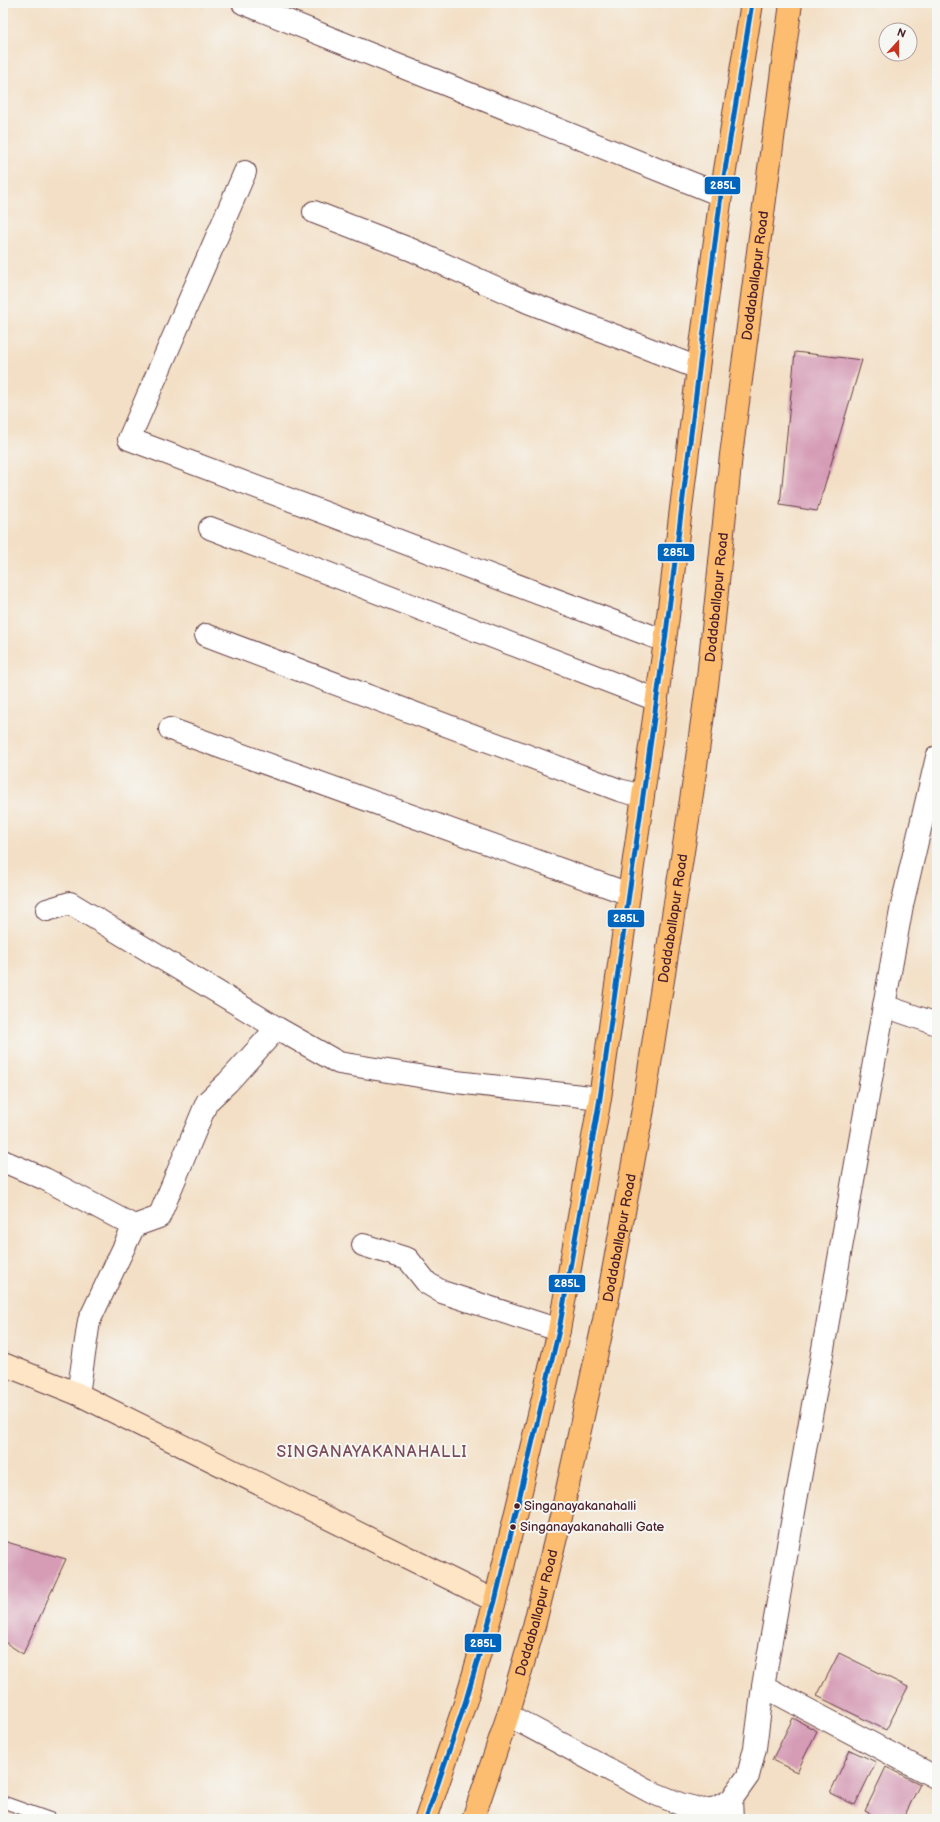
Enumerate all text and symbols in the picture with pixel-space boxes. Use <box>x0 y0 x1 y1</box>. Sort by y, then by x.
north arrow <box>878 22 918 62</box>
text: N <box>895 26 908 41</box>
line badge: 285L <box>704 176 741 195</box>
text: 285L <box>710 179 737 192</box>
street label: Doddaballapur Road <box>738 210 772 341</box>
street label: Doddaballapur Road <box>701 532 731 663</box>
line badge: 285L <box>657 543 695 562</box>
text: 285L <box>663 546 690 559</box>
street label: Doddaballapur Road <box>654 853 691 984</box>
line badge: 285L <box>607 909 645 928</box>
text: 285L <box>613 912 640 925</box>
street label: Doddaballapur Road <box>599 1172 639 1303</box>
line badge: 285L <box>548 1274 586 1293</box>
text: 285L <box>554 1277 581 1290</box>
district label: SINGANAYAKANAHALLI <box>277 1443 467 1462</box>
place label: Singanayakanahalli <box>524 1498 636 1514</box>
marker: Singanayakanahalli <box>512 1501 522 1511</box>
place label: Singanayakanahalli Gate <box>520 1519 665 1535</box>
marker: Singanayakanahalli Gate <box>508 1522 518 1532</box>
street label: Doddaballapur Road <box>511 1548 561 1678</box>
line badge: 285L <box>464 1633 502 1653</box>
text: 285L <box>470 1637 497 1650</box>

